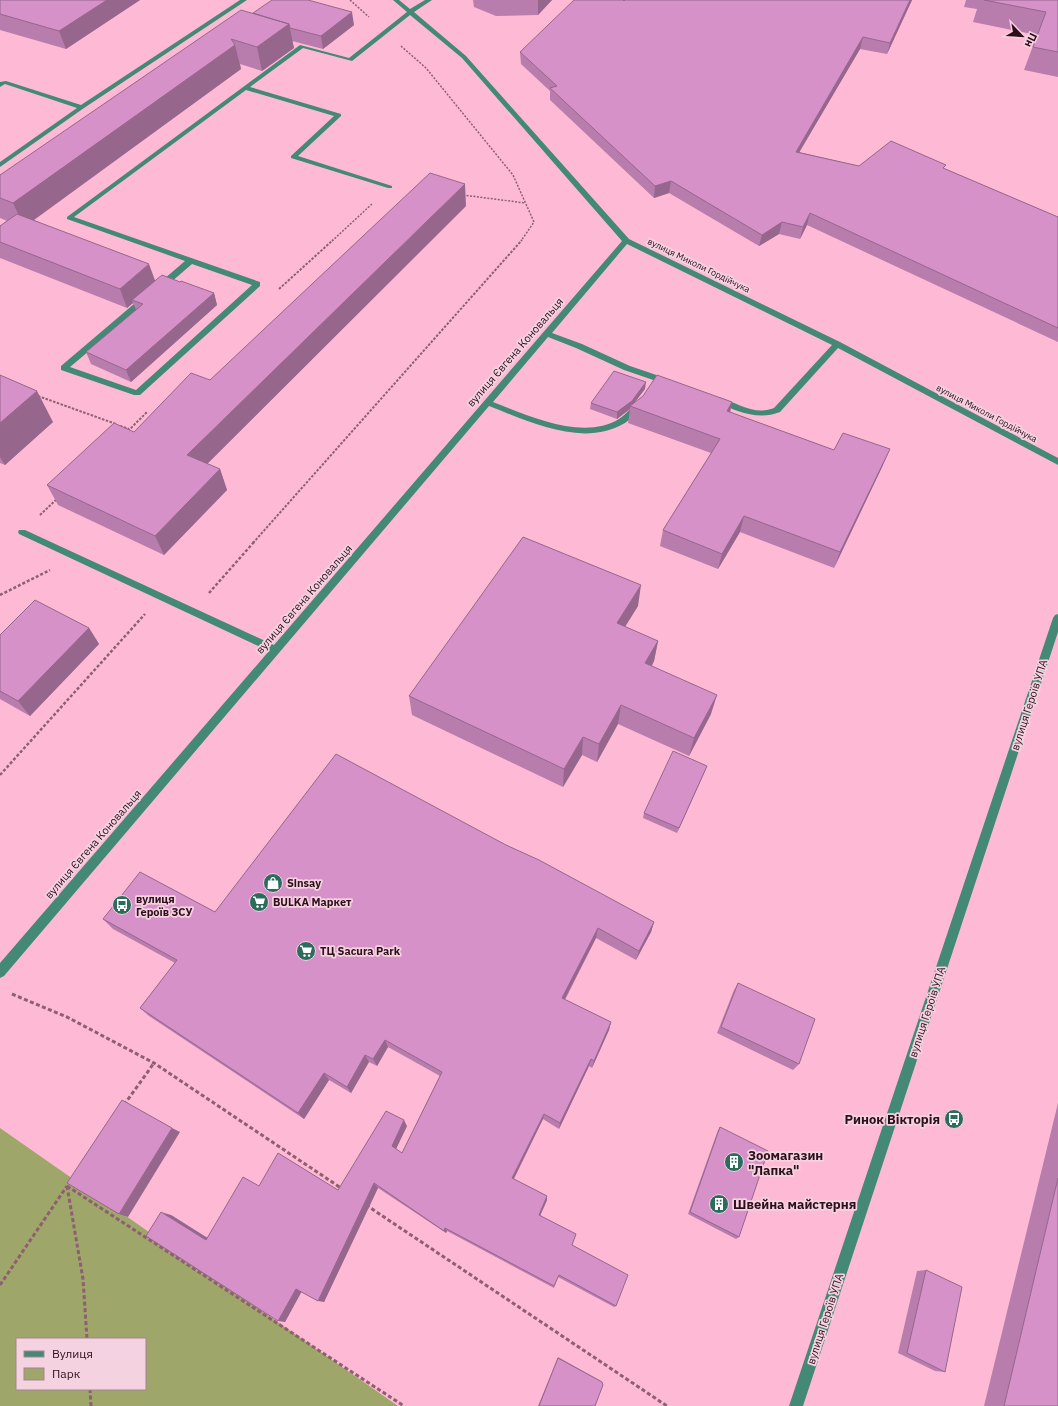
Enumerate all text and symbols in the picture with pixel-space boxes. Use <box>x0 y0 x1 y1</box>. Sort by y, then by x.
north arrow <box>1002 16 1042 56</box>
text: Пн <box>1022 31 1040 50</box>
street label: вулиця Миколи Гордійчука <box>646 235 752 295</box>
street label: вулиця Євгена Коновальця <box>464 295 566 409</box>
street label: вулиця Миколи Гордійчука <box>935 382 1039 444</box>
street label: вулиця Євгена Коновальця <box>253 542 355 656</box>
street label: вулиця Героїв УПА <box>1008 658 1050 752</box>
street label: вулиця Євгена Коновальця <box>42 787 144 901</box>
shop icon: Sinsay <box>262 872 284 894</box>
place label: Sinsay <box>287 876 321 890</box>
supermarket icon: BULKA Маркет <box>248 891 270 913</box>
place label: вулиця Героїв ЗСУ <box>136 892 192 919</box>
bus stop icon: вулиця Героїв ЗСУ <box>111 894 133 916</box>
place label: BULKA Маркет <box>273 895 352 909</box>
supermarket icon: ТЦ Sacura Park <box>295 940 317 962</box>
place label: ТЦ Sacura Park <box>320 944 401 958</box>
street label: вулиця Героїв УПА <box>906 965 948 1059</box>
bus stop icon: Ринок Вікторія <box>943 1108 965 1130</box>
place label: Ринок Вікторія <box>845 1111 940 1128</box>
place label: Зоомагазин "Лапка" <box>748 1147 823 1179</box>
building icon: Зоомагазин "Лапка" <box>723 1151 745 1173</box>
building icon: Швейна майстерня <box>708 1193 730 1215</box>
place label: Швейна майстерня <box>733 1196 856 1213</box>
street label: вулиця Героїв УПА <box>804 1272 846 1366</box>
legend <box>16 1338 146 1390</box>
text: Вулиця <box>52 1346 93 1361</box>
text: Парк <box>52 1366 81 1381</box>

